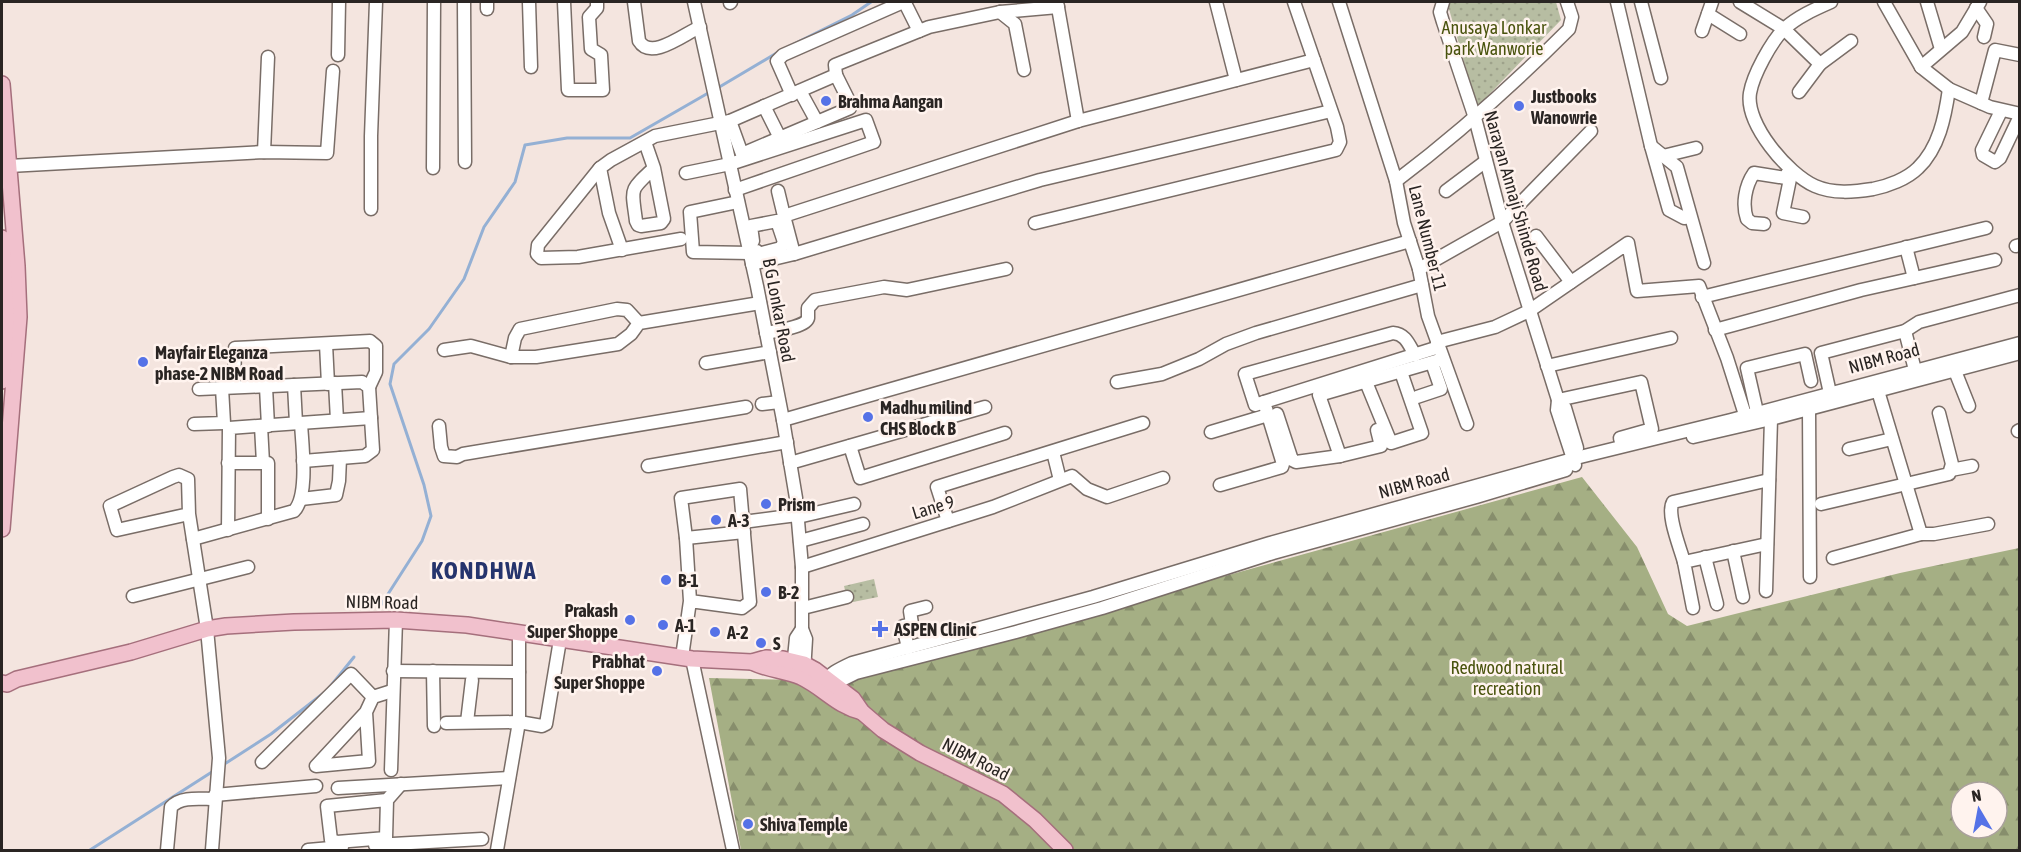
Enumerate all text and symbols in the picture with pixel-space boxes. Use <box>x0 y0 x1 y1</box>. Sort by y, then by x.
park label: Anusaya Lonkar park Wanworie <box>1442 17 1547 59</box>
place label: Justbooks Wanowrie <box>1530 86 1597 128</box>
place label: Brahma Aangan <box>838 91 943 112</box>
marker: Brahma Aangan <box>819 94 833 108</box>
marker: Justbooks Wanowrie <box>1512 99 1526 113</box>
street label: Narayan Annaji Shinde Road <box>1480 108 1552 294</box>
street label: Lane Number 11 <box>1405 183 1451 293</box>
street label: B G Lonkar Road <box>759 256 799 364</box>
street label: NIBM Road <box>1846 338 1922 378</box>
place label: Mayfair Eleganza phase-2 NIBM Road <box>155 342 283 384</box>
marker: Mayfair Eleganza phase-2 NIBM Road <box>136 355 150 369</box>
place label: Madhu milind CHS Block B <box>880 397 972 439</box>
marker: Madhu milind CHS Block B <box>861 410 875 424</box>
street label: NIBM Road <box>1376 463 1452 503</box>
street label: Lane 9 <box>909 491 957 523</box>
place label: Prism <box>778 494 816 515</box>
marker: Prism <box>759 497 773 511</box>
place label: A-3 <box>727 510 750 531</box>
marker: A-3 <box>709 513 723 527</box>
district label: KONDHWA <box>431 557 537 584</box>
place label: B-1 <box>678 570 699 591</box>
marker: B-1 <box>659 573 673 587</box>
place label: B-2 <box>778 582 800 603</box>
marker: B-2 <box>759 585 773 599</box>
street label: NIBM Road <box>346 591 418 613</box>
place label: Prakash Super Shoppe <box>527 600 618 642</box>
marker: Prakash Super Shoppe <box>623 613 637 627</box>
place label: A-1 <box>674 615 696 636</box>
marker: A-1 <box>656 618 670 632</box>
place label: ASPEN Clinic <box>893 619 977 640</box>
marker: ASPEN Clinic <box>871 620 889 638</box>
place label: A-2 <box>726 622 749 643</box>
marker: A-2 <box>708 625 722 639</box>
place label: S <box>773 633 781 654</box>
marker: S <box>754 636 768 650</box>
place label: Prabhat Super Shoppe <box>554 651 646 693</box>
park label: Redwood natural recreation <box>1450 657 1564 699</box>
marker: Prabhat Super Shoppe <box>650 664 664 678</box>
street label: NIBM Road <box>939 733 1013 785</box>
north arrow <box>1949 780 2009 840</box>
text: N <box>1970 786 1983 805</box>
place label: Shiva Temple <box>760 814 848 835</box>
marker: Shiva Temple <box>741 817 755 831</box>

